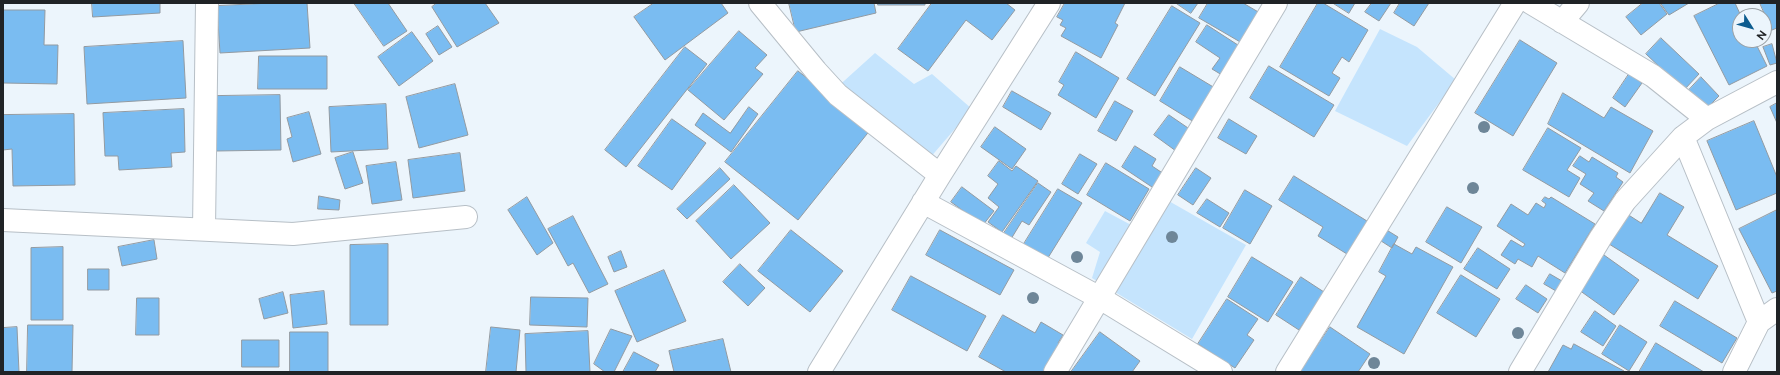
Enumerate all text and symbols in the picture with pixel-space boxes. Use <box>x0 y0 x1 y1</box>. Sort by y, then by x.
north arrow <box>1732 8 1772 48</box>
text: N <box>1753 28 1769 42</box>

